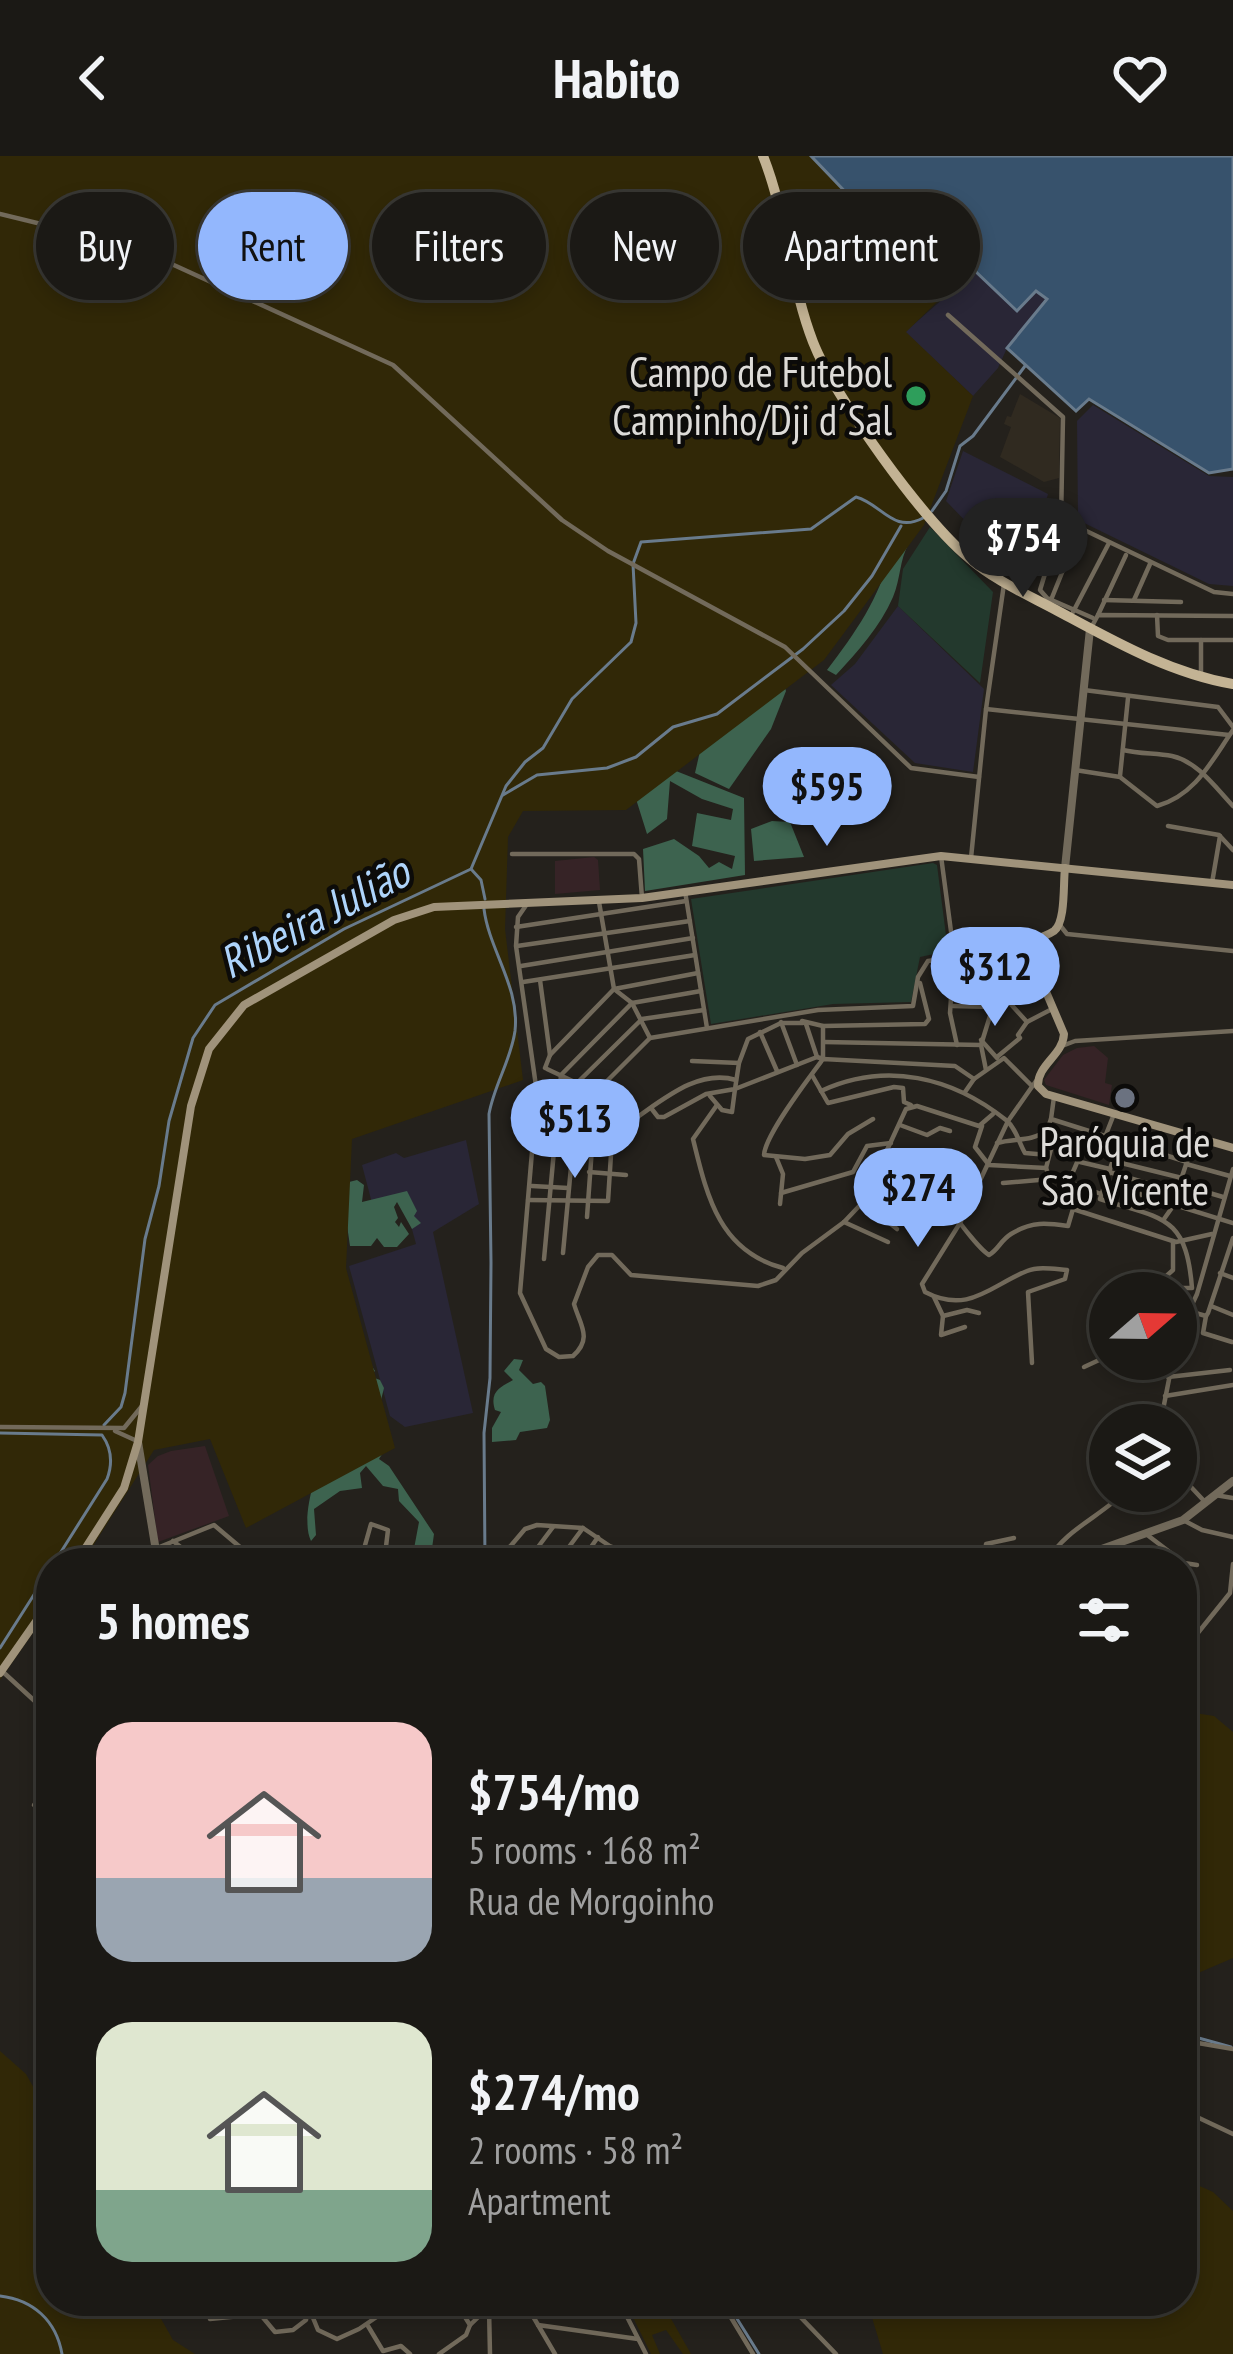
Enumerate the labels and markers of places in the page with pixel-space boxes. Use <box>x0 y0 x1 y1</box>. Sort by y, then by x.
place label: Campo de Futebol Campinho/Dji d´Sal <box>612 344 892 447</box>
marker: Campo de Futebol Campinho/Dji d´Sal <box>903 383 929 409</box>
pin: $754 <box>952 498 1094 600</box>
pin: $595 <box>756 747 898 849</box>
pin: $312 <box>924 927 1066 1029</box>
pin: $513 <box>504 1079 646 1181</box>
marker: Paróquia de São Vicente <box>1112 1085 1138 1111</box>
place label: Paróquia de São Vicente <box>1040 1114 1210 1217</box>
pin: $274 <box>847 1148 989 1250</box>

